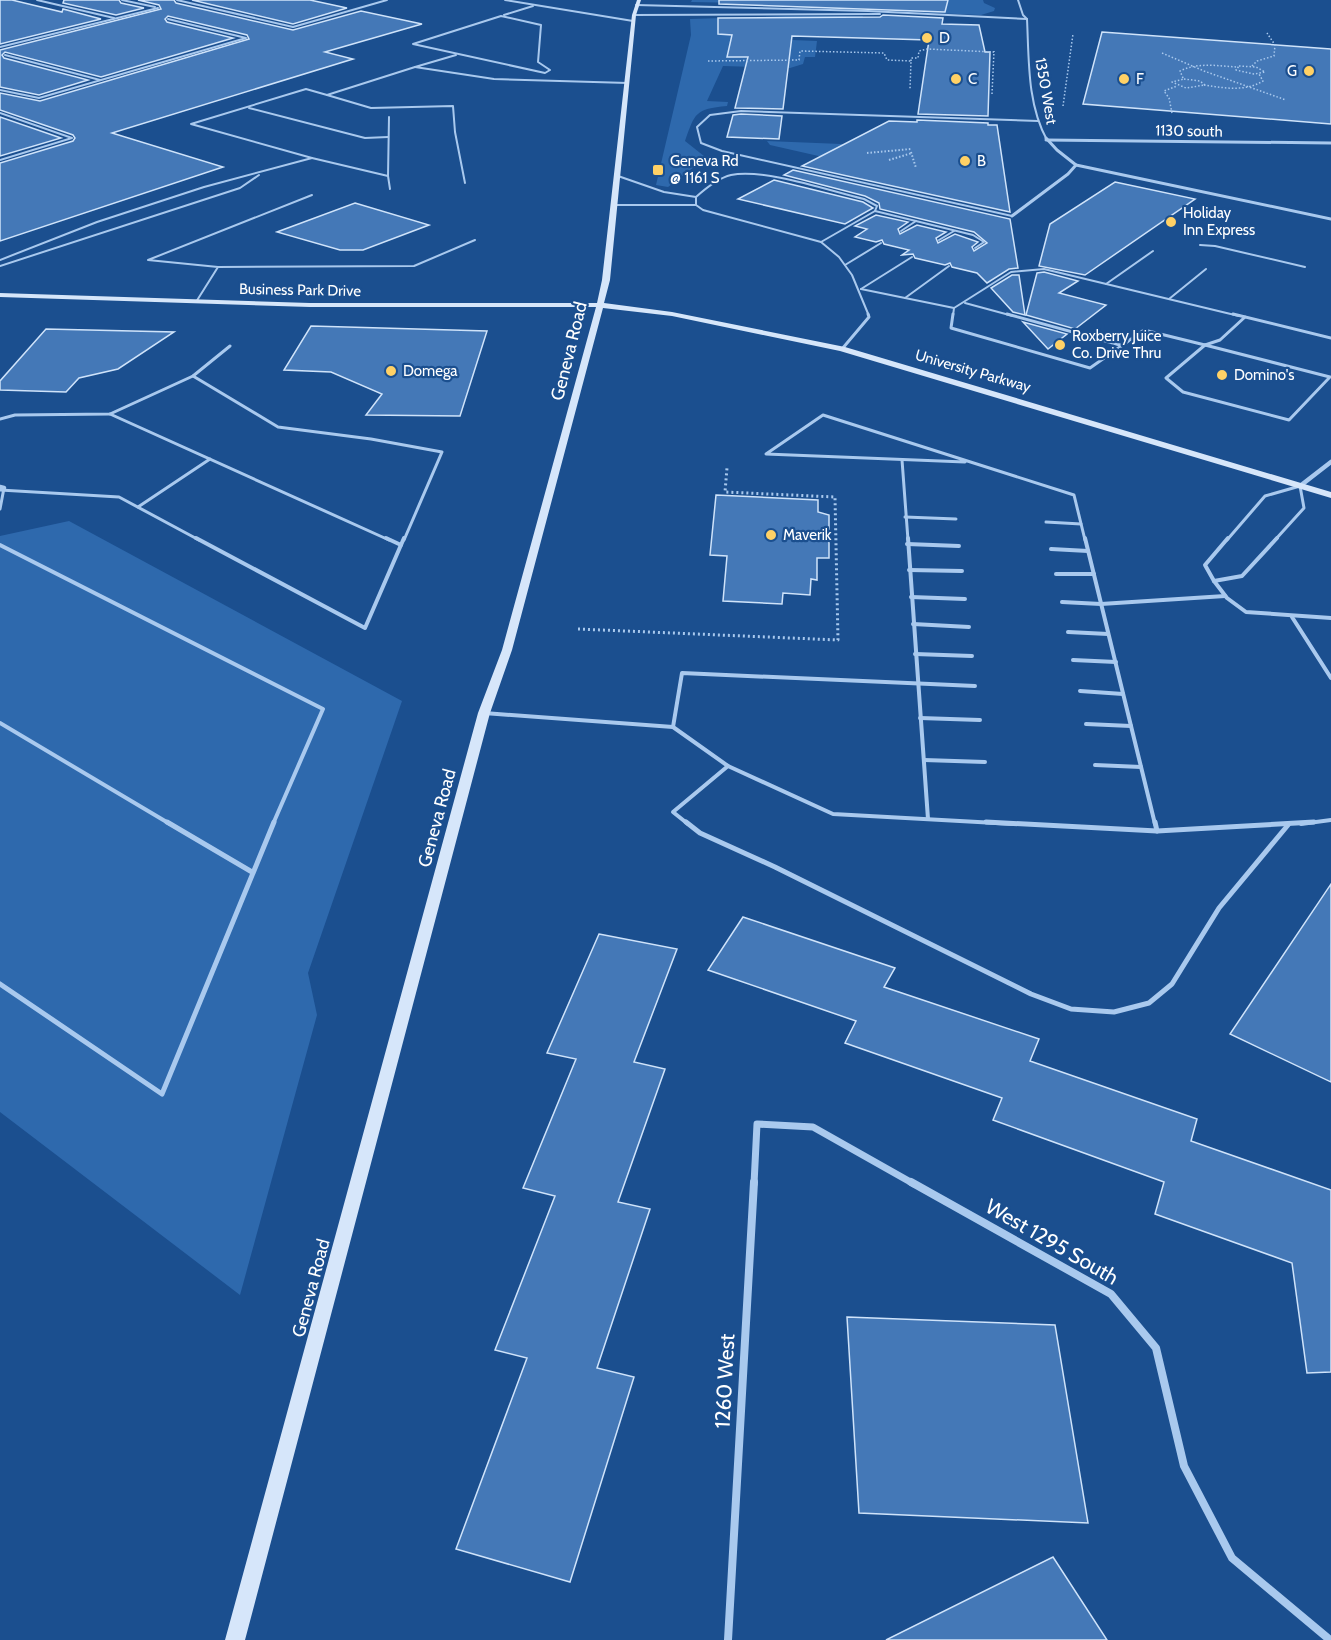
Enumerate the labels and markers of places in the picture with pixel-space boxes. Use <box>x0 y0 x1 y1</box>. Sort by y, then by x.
place label: D <box>939 29 950 47</box>
marker: D <box>920 31 934 45</box>
place label: G <box>1287 62 1297 80</box>
marker: G <box>1302 64 1316 78</box>
place label: C <box>968 70 977 88</box>
place label: F <box>1136 70 1144 88</box>
marker: C <box>949 72 963 86</box>
marker: F <box>1117 72 1131 86</box>
place label: Geneva Rd @ 1161 S <box>670 152 739 187</box>
place label: B <box>977 152 986 170</box>
marker: B <box>958 154 972 168</box>
marker: Geneva Rd @ 1161 S <box>651 163 665 177</box>
place label: Holiday Inn Express <box>1183 204 1255 239</box>
marker: Holiday Inn Express <box>1164 215 1178 229</box>
place label: Roxberry Juice Co. Drive Thru <box>1072 327 1162 362</box>
marker: Roxberry Juice Co. Drive Thru <box>1053 338 1067 352</box>
place label: Domega <box>403 362 458 380</box>
marker: Domega <box>384 364 398 378</box>
place label: Domino's <box>1234 366 1294 384</box>
marker: Domino's <box>1215 368 1229 382</box>
place label: Maverik <box>783 526 832 544</box>
marker: Maverik <box>764 528 778 542</box>

